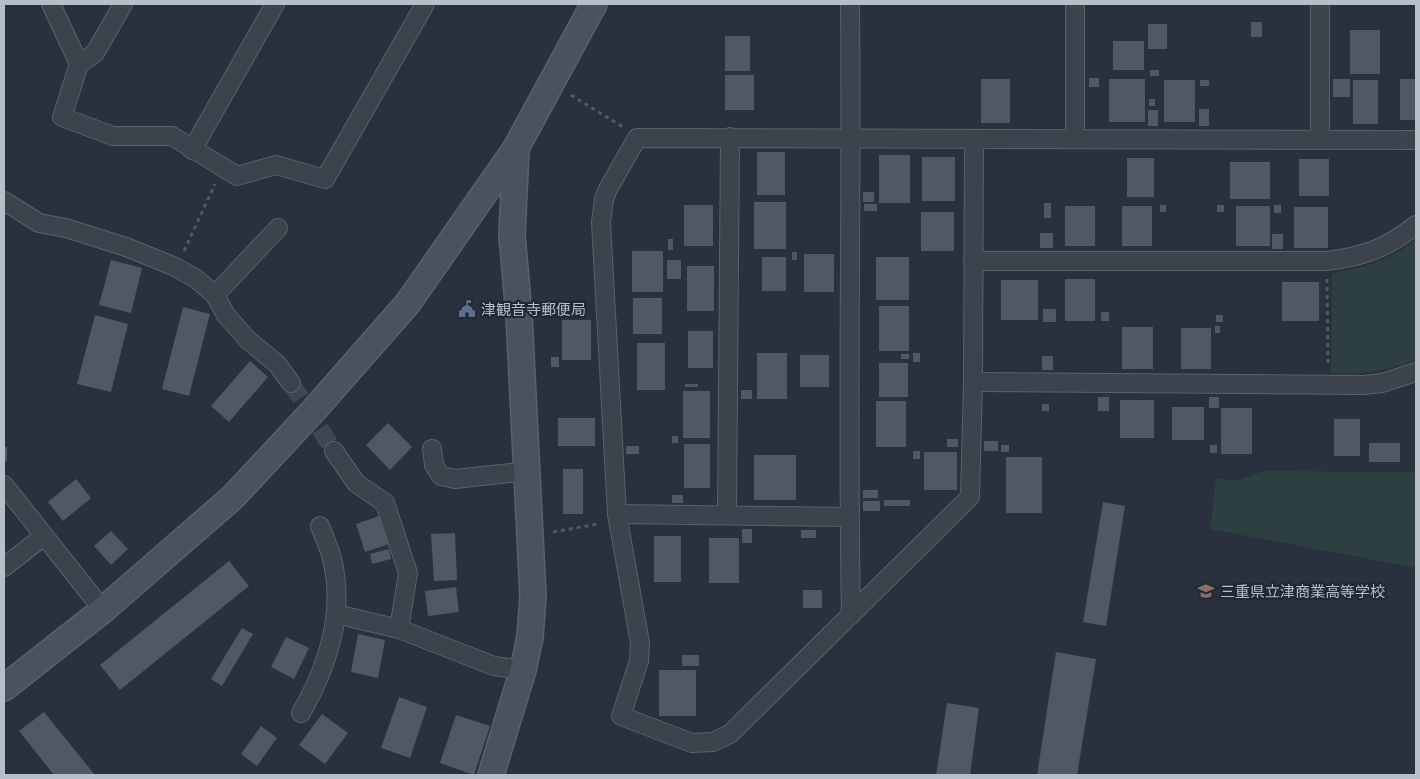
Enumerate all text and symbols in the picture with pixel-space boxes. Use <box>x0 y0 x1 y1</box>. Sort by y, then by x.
public building icon: 津観音寺郵便局 <box>457 299 477 319</box>
place label: 津観音寺郵便局 <box>481 300 586 319</box>
school or university icon: 三重県立津商業高等学校 <box>1196 581 1216 601</box>
place label: 三重県立津商業高等学校 <box>1220 582 1385 601</box>

